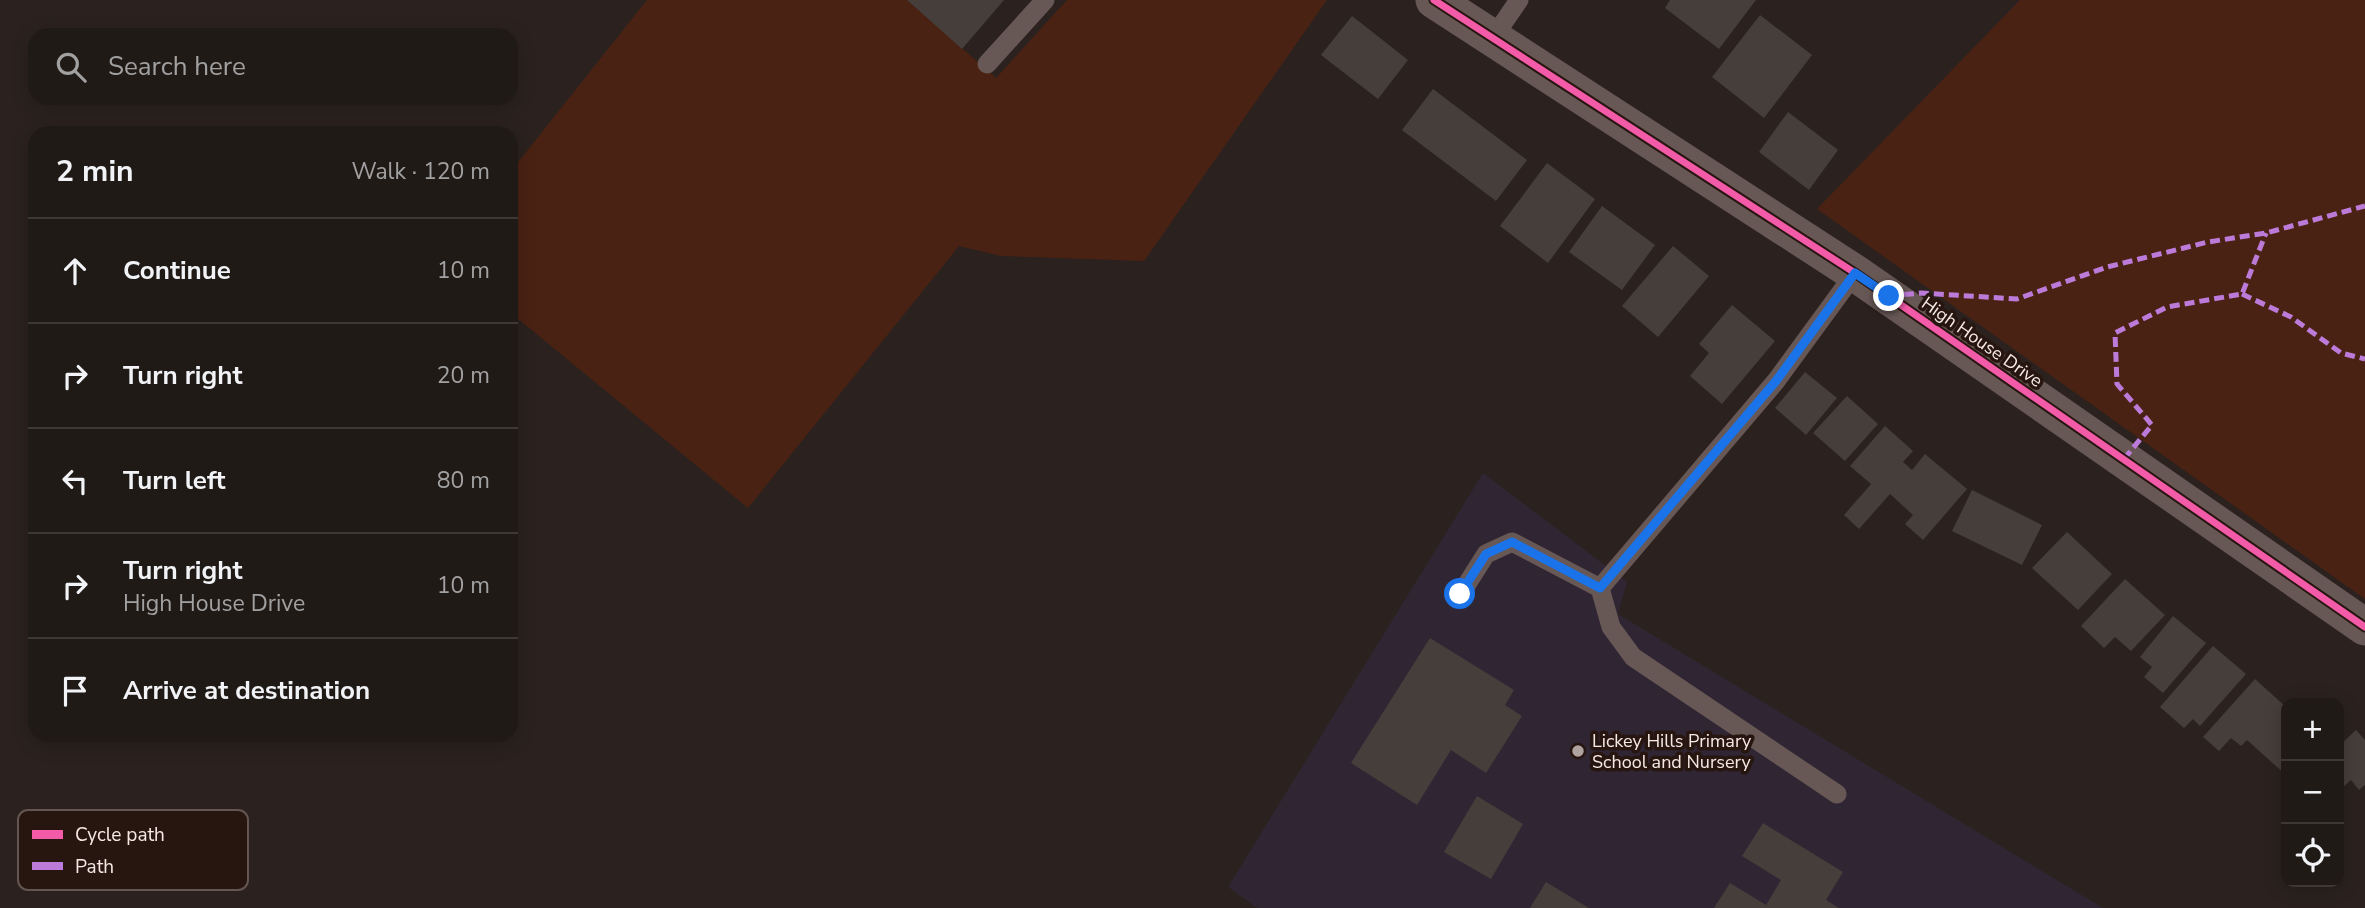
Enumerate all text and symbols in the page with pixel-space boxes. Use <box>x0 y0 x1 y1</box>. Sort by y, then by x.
search box <box>28 28 518 105</box>
icon: search <box>52 48 90 86</box>
text: Search here <box>108 49 246 84</box>
text: 2 min <box>56 151 134 192</box>
text: Walk · 120 m <box>351 156 490 187</box>
icon: ahead <box>56 252 94 290</box>
text: Continue <box>123 253 231 288</box>
text: 10 m <box>437 255 490 286</box>
route end <box>1873 280 1904 311</box>
street label: High House Drive <box>1917 291 2047 393</box>
icon: right <box>56 357 94 395</box>
text: Turn right <box>123 358 242 393</box>
text: 20 m <box>437 360 490 391</box>
icon: left <box>56 462 94 500</box>
text: Turn left <box>123 463 226 498</box>
text: 80 m <box>437 465 490 496</box>
text: Turn right <box>123 553 242 588</box>
icon: right <box>56 567 94 605</box>
text: 10 m <box>437 570 490 601</box>
route start <box>1444 578 1475 609</box>
text: High House Drive <box>123 588 305 619</box>
icon: arrive <box>56 672 94 710</box>
text: Arrive at destination <box>123 673 370 708</box>
map controls <box>2281 698 2344 887</box>
button: + <box>2281 698 2344 761</box>
place label: Lickey Hills Primary School and Nursery <box>1592 729 1752 774</box>
marker: Lickey Hills Primary School and Nursery <box>1570 743 1586 759</box>
button: − <box>2281 761 2344 824</box>
legend <box>18 810 248 890</box>
text: Cycle path <box>75 822 165 848</box>
button: locate <box>2281 824 2344 887</box>
text: Path <box>75 854 114 880</box>

